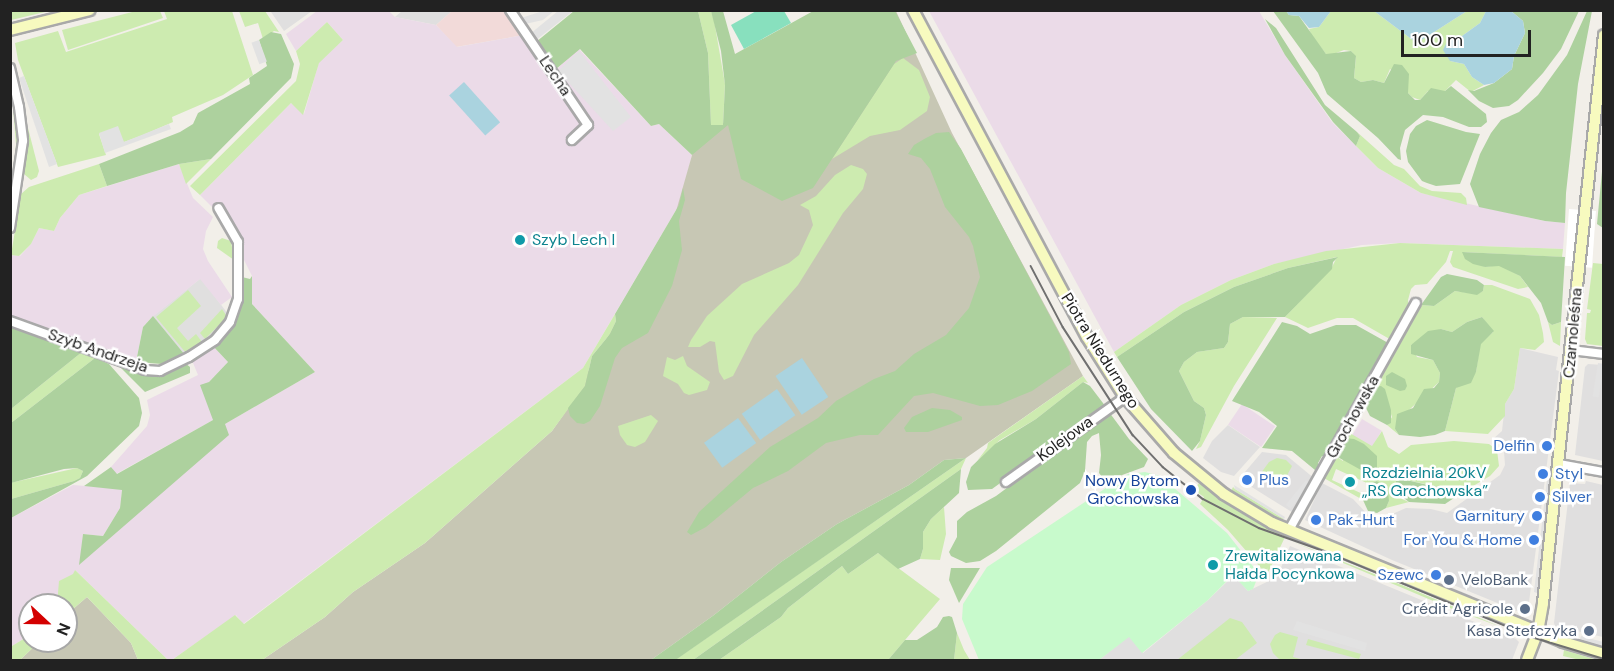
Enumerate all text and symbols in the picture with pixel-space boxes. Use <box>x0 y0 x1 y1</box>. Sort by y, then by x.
scale bar <box>1404 18 1534 56</box>
text: 100 m <box>1412 28 1463 52</box>
street label: Lecha <box>535 52 575 100</box>
place label: Szyb Lech I <box>532 230 615 250</box>
marker: Szyb Lech I <box>513 233 527 247</box>
street label: Czarnoleśna <box>1559 287 1587 379</box>
street label: Piotra Niedurnego <box>1057 290 1143 412</box>
street label: Szyb Andrzeja <box>45 325 151 377</box>
street label: Grochowska <box>1322 372 1384 462</box>
street label: Kolejowa <box>1033 412 1097 466</box>
place label: Delfin <box>1493 436 1535 456</box>
marker: Delfin <box>1540 439 1554 453</box>
place label: Rozdzielnia 20kV „RS Grochowska” <box>1362 463 1488 501</box>
place label: Styl <box>1555 464 1583 484</box>
marker: Styl <box>1536 467 1550 481</box>
place label: Plus <box>1259 470 1289 490</box>
place label: Nowy Bytom Grochowska <box>1085 471 1179 509</box>
marker: Plus <box>1240 473 1254 487</box>
marker: Rozdzielnia 20kV „RS Grochowska” <box>1343 475 1357 489</box>
marker: Nowy Bytom Grochowska <box>1184 483 1198 497</box>
place label: Silver <box>1552 487 1592 507</box>
marker: Silver <box>1533 490 1547 504</box>
place label: Garnitury <box>1455 506 1525 526</box>
marker: Garnitury <box>1530 509 1544 523</box>
place label: Pak-Hurt <box>1328 510 1395 530</box>
marker: Pak-Hurt <box>1309 513 1323 527</box>
place label: For You & Home <box>1404 530 1522 550</box>
marker: For You & Home <box>1527 533 1541 547</box>
place label: Zrewitalizowana Hałda Pocynkowa <box>1225 546 1354 584</box>
marker: Zrewitalizowana Hałda Pocynkowa <box>1206 558 1220 572</box>
place label: Szewc <box>1378 565 1424 585</box>
marker: Szewc <box>1429 568 1443 582</box>
place label: VeloBank <box>1461 570 1528 590</box>
marker: VeloBank <box>1442 573 1456 587</box>
north arrow <box>18 593 78 653</box>
place label: Crédit Agricole <box>1402 599 1513 619</box>
marker: Crédit Agricole <box>1518 602 1532 616</box>
text: N <box>51 620 75 639</box>
place label: Kasa Stefczyka <box>1467 621 1577 641</box>
marker: Kasa Stefczyka <box>1582 624 1596 638</box>

